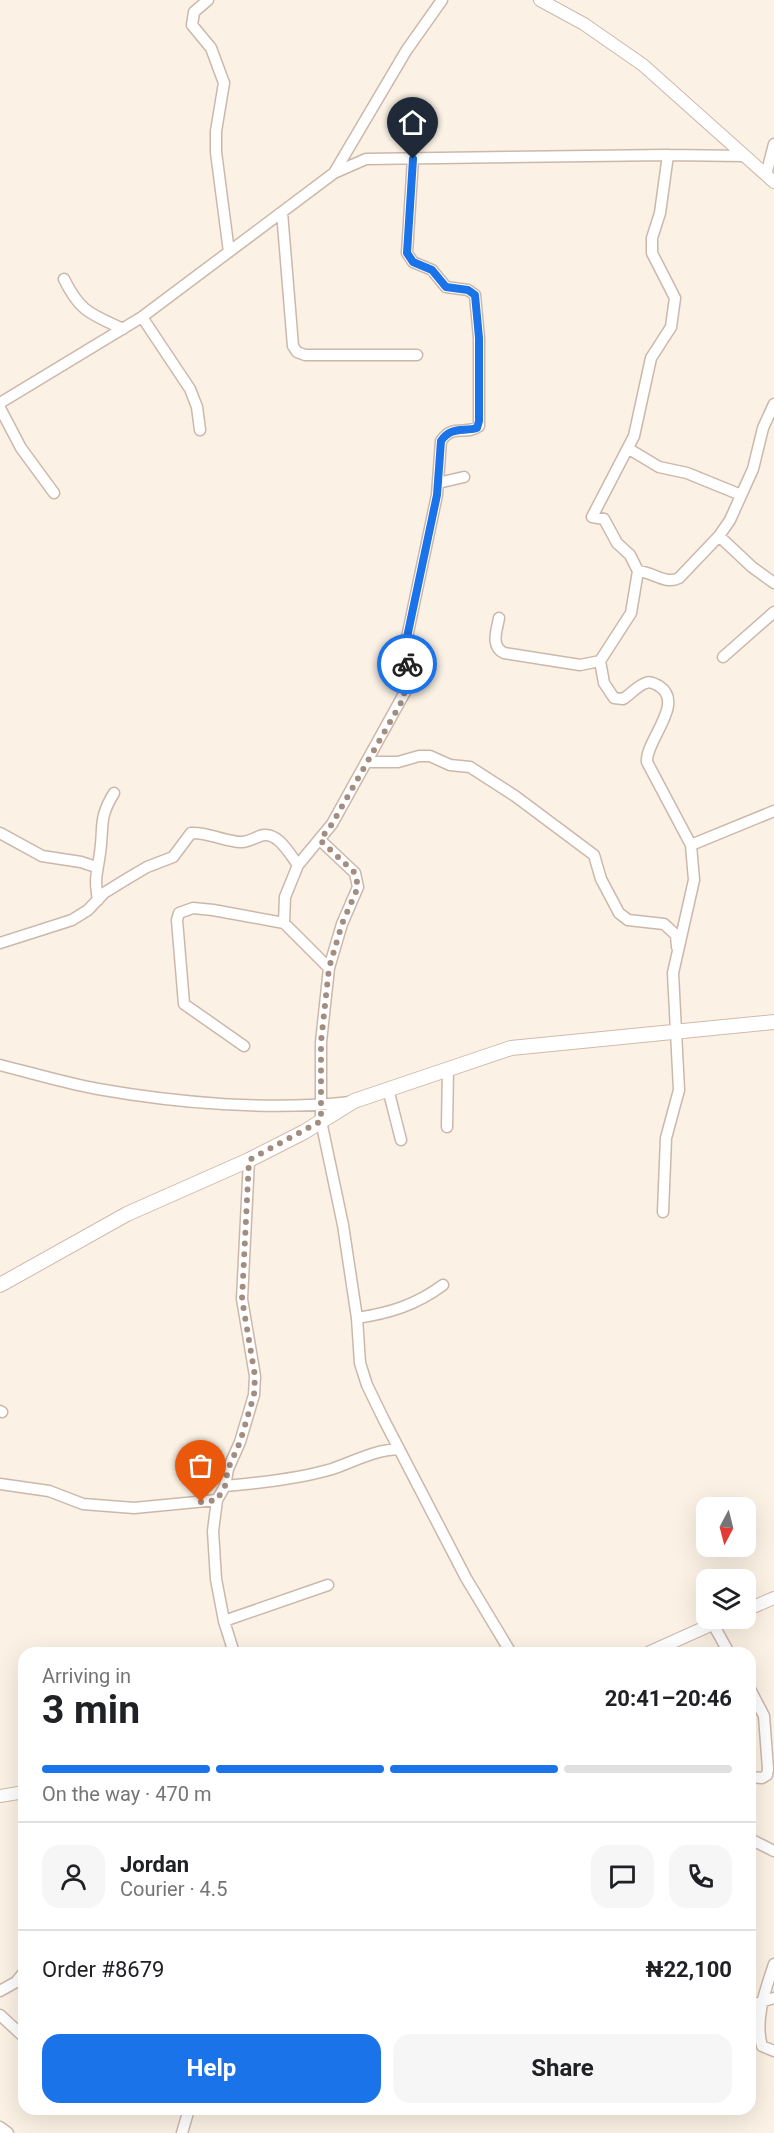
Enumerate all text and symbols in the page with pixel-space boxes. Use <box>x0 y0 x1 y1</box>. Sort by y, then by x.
pin <box>387 97 438 159</box>
icon: home <box>396 106 429 139</box>
courier <box>377 634 437 694</box>
icon: bike <box>391 648 424 681</box>
pin <box>175 1440 226 1502</box>
icon: bag <box>184 1449 217 1482</box>
north arrow <box>696 1497 756 1557</box>
map controls <box>696 1497 756 1629</box>
button: layers <box>696 1569 756 1629</box>
text: Arriving in <box>42 1664 131 1688</box>
text: 20:41–20:46 <box>605 1686 732 1711</box>
text: 3 min <box>42 1687 140 1733</box>
text: On the way · 470 m <box>42 1782 211 1806</box>
button: person <box>42 1845 105 1908</box>
button: chat <box>591 1845 654 1908</box>
button: phone <box>669 1845 732 1908</box>
text: Jordan <box>120 1852 189 1877</box>
text: Courier · 4.5 <box>120 1877 227 1901</box>
text: Order #8679 <box>42 1957 164 1982</box>
text: ₦22,100 <box>646 1957 732 1982</box>
button: Help <box>42 2034 381 2103</box>
button: Share <box>393 2034 732 2103</box>

